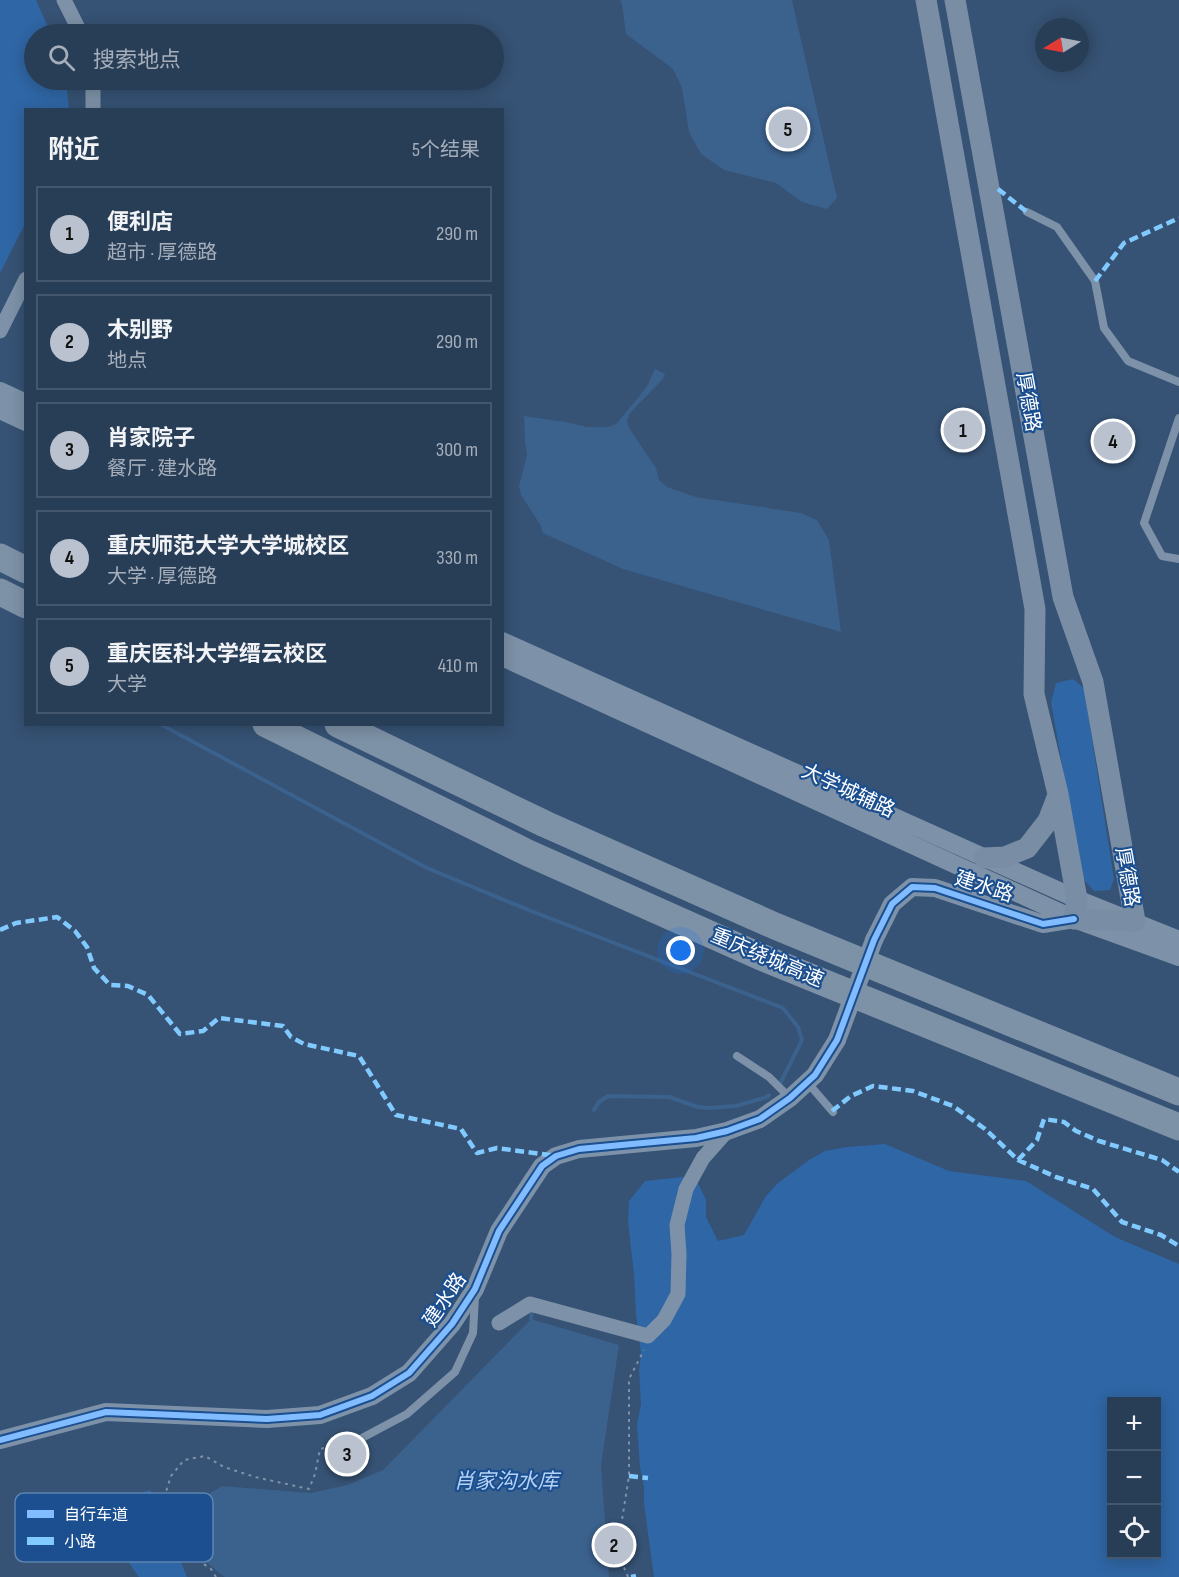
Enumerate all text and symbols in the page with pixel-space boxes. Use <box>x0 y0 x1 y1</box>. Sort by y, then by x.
north arrow <box>1035 18 1089 72</box>
search box <box>24 24 504 90</box>
icon: search <box>45 41 78 74</box>
text: 搜索地点 <box>93 47 181 74</box>
pin: 5 <box>768 106 808 152</box>
text: 附近 <box>48 135 100 166</box>
text: 5个结果 <box>412 138 480 162</box>
text: 便利店 <box>107 209 173 236</box>
text: 1 <box>66 222 73 246</box>
text: 290 m <box>436 222 478 246</box>
text: 超市 · 厚德路 <box>107 241 217 265</box>
text: 木别野 <box>107 317 173 344</box>
text: 2 <box>65 330 74 354</box>
text: 290 m <box>436 330 478 354</box>
text: 地点 <box>107 349 147 373</box>
street label: 厚德路 <box>1011 370 1045 434</box>
pin: 1 <box>944 408 982 452</box>
pin: 4 <box>1094 418 1132 464</box>
text: 肖家院子 <box>107 425 195 452</box>
text: 3 <box>65 438 74 462</box>
text: 300 m <box>436 438 478 462</box>
text: 餐厅 · 建水路 <box>107 457 217 481</box>
text: 重庆师范大学大学城校区 <box>107 533 349 560</box>
text: 4 <box>65 546 74 570</box>
text: 330 m <box>436 546 478 570</box>
text: 大学 · 厚德路 <box>107 565 217 589</box>
text: 重庆医科大学缙云校区 <box>107 641 327 668</box>
text: 5 <box>65 654 74 678</box>
text: 410 m <box>438 654 478 678</box>
text: 大学 <box>107 673 147 697</box>
street label: 大学城辅路 <box>798 759 898 823</box>
street label: 厚德路 <box>1110 845 1144 909</box>
street label: 建水路 <box>952 866 1016 908</box>
street label: 重庆绕城高速 <box>707 924 827 992</box>
your location <box>666 936 695 965</box>
street label: 建水路 <box>418 1268 472 1332</box>
map controls <box>1107 1397 1161 1559</box>
button: + <box>1107 1397 1161 1451</box>
pin: 3 <box>328 1432 366 1476</box>
button: − <box>1107 1451 1161 1505</box>
water label: 肖家沟水库 <box>454 1469 561 1494</box>
legend <box>15 1493 213 1562</box>
button: locate <box>1107 1505 1161 1559</box>
text: 自行车道 <box>64 1506 128 1525</box>
pin: 2 <box>594 1522 634 1568</box>
text: 小路 <box>64 1533 96 1552</box>

